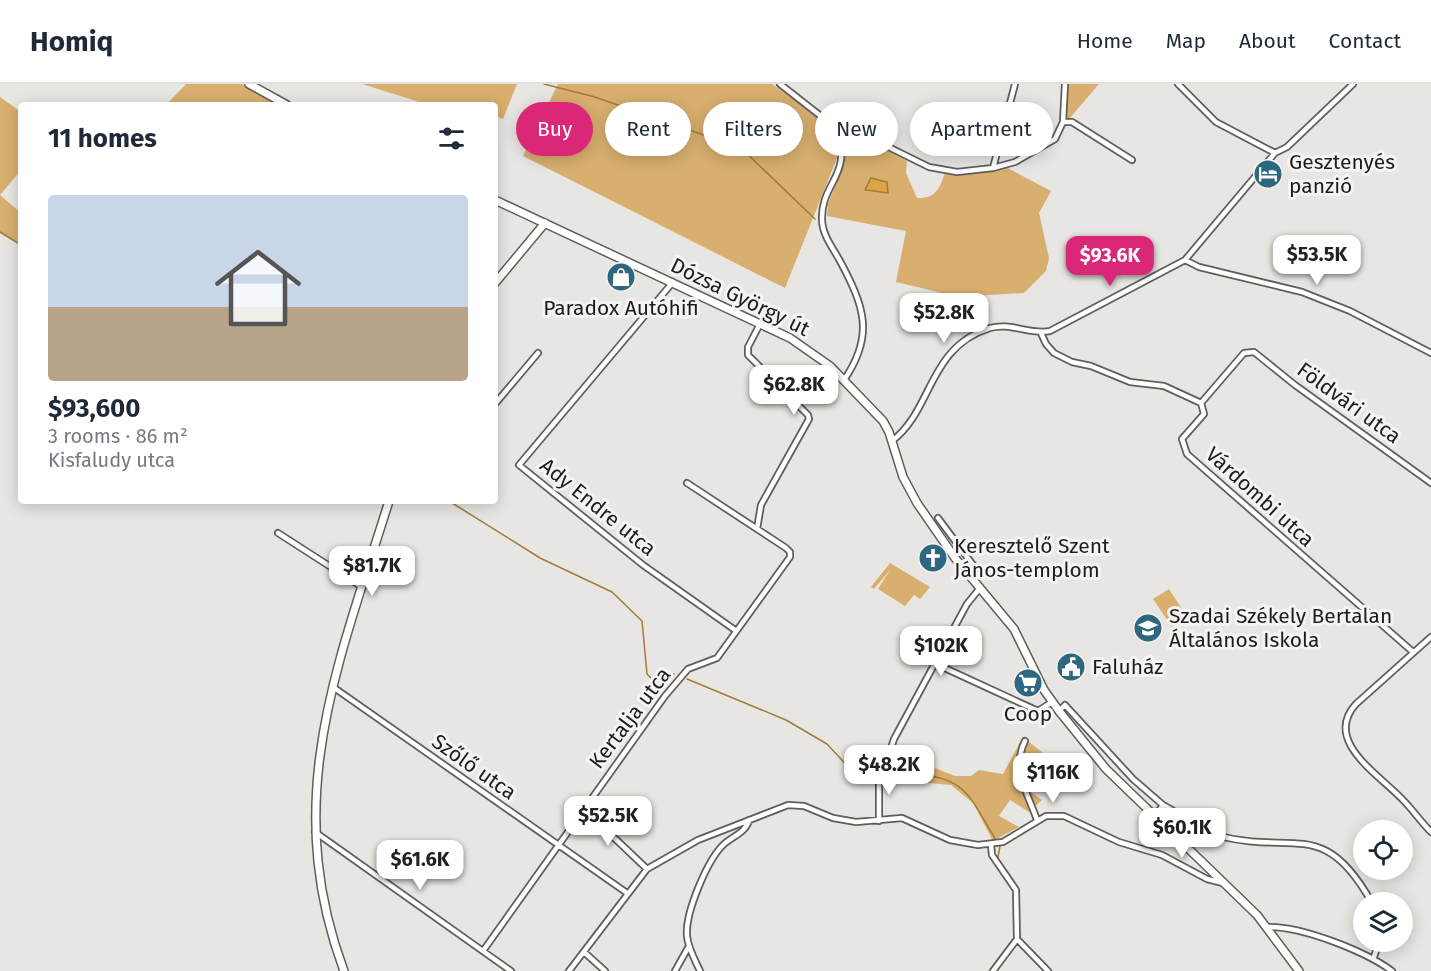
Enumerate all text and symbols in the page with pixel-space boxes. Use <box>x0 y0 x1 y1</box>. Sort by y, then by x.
text: Homiq <box>30 25 113 58</box>
text: Home <box>1077 28 1133 54</box>
text: Map <box>1166 28 1206 54</box>
text: About <box>1239 28 1296 54</box>
text: Contact <box>1329 28 1401 54</box>
chip: Buy <box>516 102 593 156</box>
chip: Rent <box>605 102 691 156</box>
chip: Filters <box>703 102 803 156</box>
chip: New <box>815 102 898 156</box>
chip: Apartment <box>910 102 1053 156</box>
icon: filters <box>435 122 468 155</box>
text: 11 homes <box>48 123 157 154</box>
place label: Gesztenyés panzió <box>1289 149 1395 199</box>
hotel icon: Gesztenyés panzió <box>1252 158 1284 190</box>
icon: home <box>204 234 312 342</box>
pin: $53.5K <box>1268 235 1366 286</box>
pin: $93.6K <box>1061 236 1159 287</box>
text: $53.5K <box>1287 242 1347 266</box>
text: $93.6K <box>1080 243 1140 267</box>
street label: Dózsa György út <box>666 252 814 342</box>
shop icon: Paradox Autóhifi <box>605 261 637 293</box>
pin: $52.8K <box>895 293 993 344</box>
place label: Paradox Autóhifi <box>543 295 699 321</box>
text: $52.8K <box>914 300 974 324</box>
street label: Földvári utca <box>1292 357 1406 449</box>
pin: $62.8K <box>745 365 843 416</box>
text: $62.8K <box>763 372 825 396</box>
text: $93,600 <box>48 393 140 424</box>
text: 3 rooms · 86 m² <box>48 424 188 448</box>
street label: Várdombi utca <box>1200 441 1320 553</box>
text: Kisfaludy utca <box>48 448 175 472</box>
street label: Ady Endre utca <box>535 452 661 562</box>
place label: Keresztelő Szent János-templom <box>954 533 1110 583</box>
church icon: Keresztelő Szent János-templom <box>917 542 949 574</box>
pin: $81.7K <box>323 546 421 597</box>
text: $81.7K <box>343 553 401 577</box>
place label: Szadai Székely Bertalan Általános Iskola <box>1169 603 1392 653</box>
school or university icon: Szadai Székely Bertalan Általános Iskola <box>1132 612 1164 644</box>
pin: $102K <box>899 626 983 677</box>
text: $102K <box>914 633 968 657</box>
public building icon: Faluház <box>1055 651 1087 683</box>
place label: Faluház <box>1092 654 1164 680</box>
street label: Kertalja utca <box>583 662 677 774</box>
supermarket icon: Coop <box>1012 667 1044 699</box>
place label: Coop <box>1004 701 1052 727</box>
street label: Szőlő utca <box>427 728 521 806</box>
pin: $48.2K <box>840 745 938 796</box>
text: $48.2K <box>858 752 920 776</box>
pin: $116K <box>1011 753 1095 804</box>
text: $116K <box>1027 760 1079 784</box>
pin: $52.5K <box>559 796 657 847</box>
text: $52.5K <box>578 803 638 827</box>
pin: $60.1K <box>1133 808 1231 859</box>
text: $60.1K <box>1153 815 1211 839</box>
map controls <box>1353 820 1413 952</box>
button: locate <box>1353 820 1413 880</box>
pin: $61.6K <box>371 840 469 891</box>
text: $61.6K <box>391 847 449 871</box>
button: layers <box>1353 892 1413 952</box>

